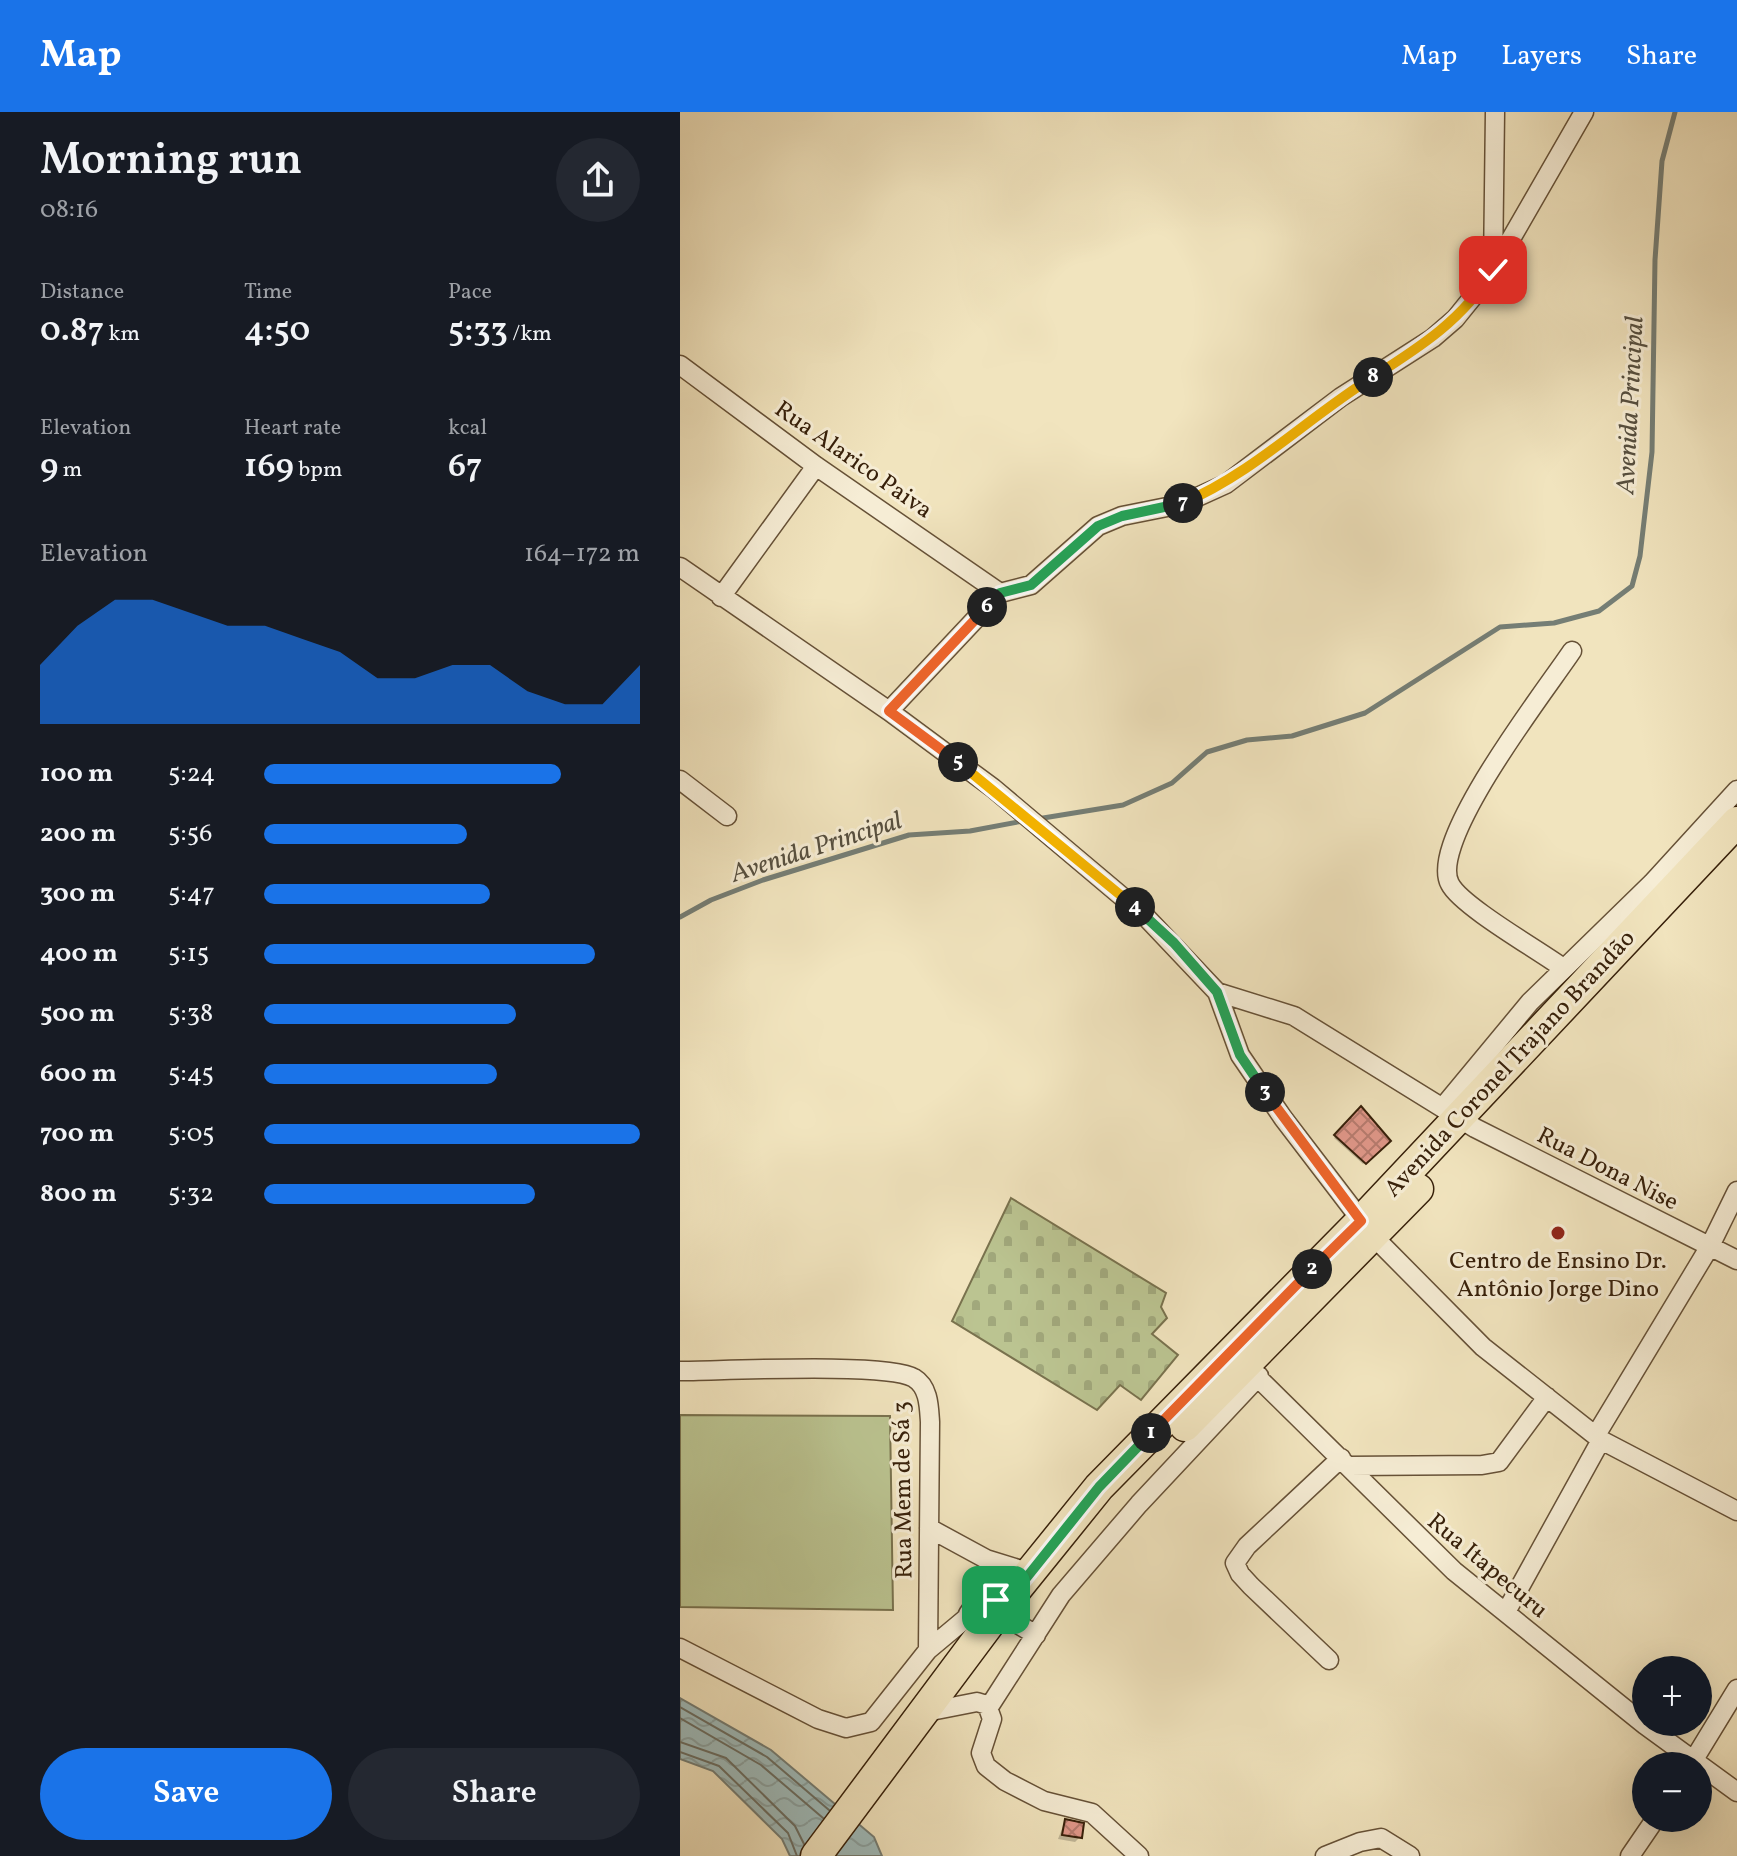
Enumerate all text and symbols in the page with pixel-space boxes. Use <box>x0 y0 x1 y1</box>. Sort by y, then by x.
text: Map <box>40 30 121 83</box>
text: Map <box>1401 37 1457 76</box>
text: Layers <box>1501 37 1582 76</box>
text: Share <box>1626 37 1697 76</box>
text: Morning run <box>40 131 302 192</box>
button: share <box>556 138 640 222</box>
text: 08:16 <box>40 192 98 228</box>
pin <box>1459 236 1527 304</box>
icon: check <box>1471 248 1515 292</box>
text: Distance <box>40 277 124 308</box>
text: Time <box>244 277 292 308</box>
text: Pace <box>448 277 492 308</box>
text: 0.87 <box>40 308 104 355</box>
text: 4:50 <box>244 308 310 355</box>
text: 5:33 <box>448 308 508 355</box>
water label: Avenida Principal <box>1608 315 1654 496</box>
text: km <box>104 319 140 350</box>
text: /km <box>508 319 552 350</box>
pin: 8 <box>1353 357 1393 397</box>
text: 8 <box>1367 361 1379 392</box>
street label: Rua Alarico Paiva <box>767 393 939 528</box>
text: Elevation <box>40 413 131 444</box>
text: Heart rate <box>244 413 341 444</box>
text: kcal <box>448 413 487 444</box>
text: 9 <box>40 444 58 491</box>
text: 169 <box>244 444 294 491</box>
text: 67 <box>448 444 482 491</box>
text: m <box>58 455 82 486</box>
text: bpm <box>294 455 342 486</box>
pin: 7 <box>1163 483 1203 523</box>
text: 7 <box>1178 487 1188 518</box>
text: Elevation <box>40 536 148 572</box>
text: 164–172 m <box>524 536 640 572</box>
pin: 6 <box>967 587 1007 627</box>
text: 6 <box>981 591 993 622</box>
pin: 5 <box>938 742 978 782</box>
text: 5 <box>953 746 963 777</box>
text: 100 m <box>40 756 113 792</box>
text: 5:24 <box>168 756 215 792</box>
water label: Avenida Principal <box>725 803 907 893</box>
text: 200 m <box>40 816 116 852</box>
text: 5:56 <box>168 816 212 852</box>
text: 300 m <box>40 876 116 912</box>
text: 5:47 <box>168 876 215 912</box>
pin: 4 <box>1115 887 1155 927</box>
text: 4 <box>1128 891 1142 922</box>
street label: Avenida Coronel Trajano Brandão <box>1377 923 1644 1206</box>
text: 400 m <box>40 936 118 972</box>
text: 5:15 <box>168 936 209 972</box>
text: 500 m <box>40 996 115 1032</box>
text: 5:38 <box>168 996 213 1032</box>
text: 600 m <box>40 1056 117 1092</box>
text: 5:45 <box>168 1056 214 1092</box>
pin: 3 <box>1245 1072 1285 1112</box>
text: 3 <box>1259 1076 1271 1107</box>
text: 700 m <box>40 1116 114 1152</box>
text: 5:05 <box>168 1116 215 1152</box>
street label: Rua Dona Nise <box>1530 1120 1684 1220</box>
text: 800 m <box>40 1176 117 1212</box>
text: 5:32 <box>168 1176 214 1212</box>
marker: Centro de Ensino Dr. Antônio Jorge Dino <box>1549 1224 1567 1242</box>
place label: Centro de Ensino Dr. Antônio Jorge Dino <box>1449 1245 1667 1307</box>
pin: 2 <box>1292 1249 1332 1289</box>
text: 2 <box>1306 1253 1318 1284</box>
street label: Rua Mem de Sá 3 <box>885 1401 923 1579</box>
pin: 1 <box>1131 1413 1171 1453</box>
text: 1 <box>1147 1417 1155 1448</box>
street label: Rua Itapecuru <box>1419 1506 1555 1627</box>
pin <box>962 1566 1030 1634</box>
icon: arrive <box>974 1578 1018 1622</box>
map controls <box>1632 1656 1712 1832</box>
button: + <box>1632 1656 1712 1736</box>
button: Save <box>40 1748 332 1840</box>
button: Share <box>348 1748 640 1840</box>
button: − <box>1632 1752 1712 1832</box>

